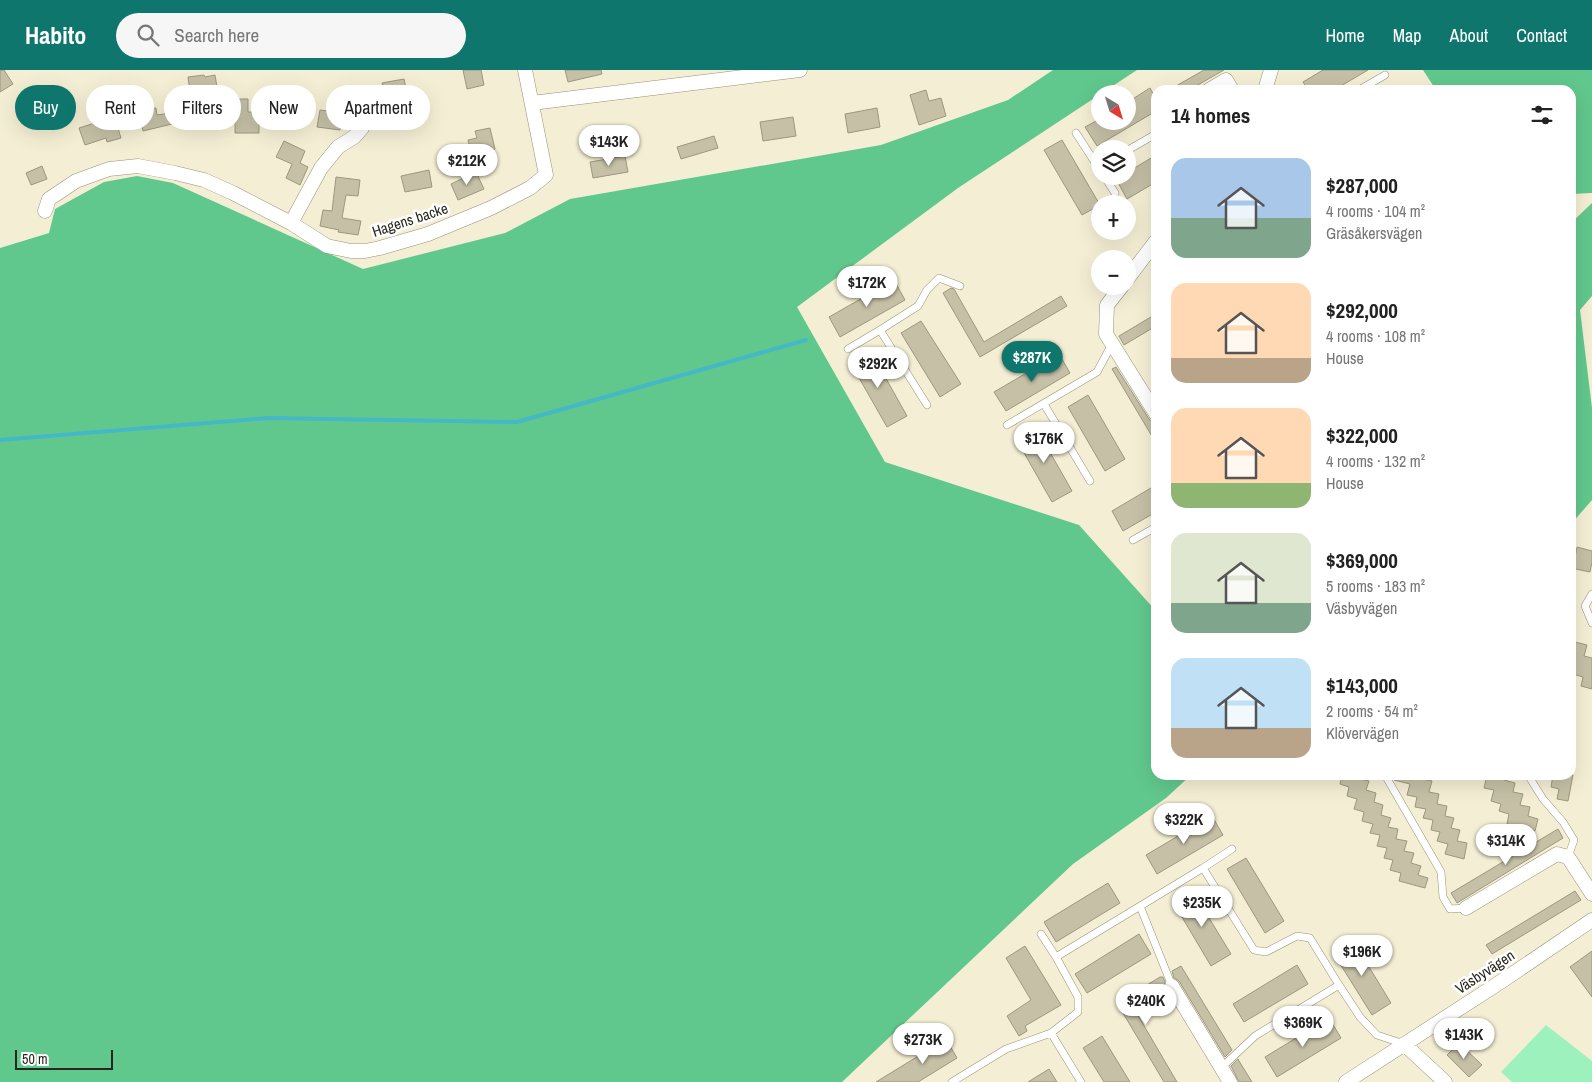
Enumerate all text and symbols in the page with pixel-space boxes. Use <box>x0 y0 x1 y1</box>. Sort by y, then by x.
search box <box>116 13 466 58</box>
text: Habito <box>25 19 86 51</box>
icon: search <box>134 21 162 49</box>
text: Search here <box>174 22 259 48</box>
text: Home <box>1325 23 1365 48</box>
text: Map <box>1393 23 1422 48</box>
text: About <box>1450 23 1488 48</box>
text: Contact <box>1516 23 1567 48</box>
chip: Buy <box>15 85 76 130</box>
chip: Rent <box>86 85 154 130</box>
chip: Filters <box>164 85 241 130</box>
chip: New <box>251 85 316 130</box>
chip: Apartment <box>326 85 430 130</box>
north arrow <box>1091 85 1136 130</box>
map controls <box>1091 85 1136 295</box>
text: 14 homes <box>1171 101 1250 130</box>
icon: filters <box>1528 101 1556 129</box>
pin: $143K <box>574 124 644 167</box>
text: $143K <box>590 130 628 152</box>
button: layers <box>1091 140 1136 185</box>
pin: $212K <box>432 144 502 186</box>
text: $212K <box>448 149 486 171</box>
text: $287,000 <box>1326 171 1398 200</box>
icon: home <box>1211 178 1271 238</box>
button: + <box>1091 195 1136 240</box>
street label: Hagens backe <box>369 197 451 242</box>
text: 4 rooms · 104 m² <box>1326 200 1425 222</box>
text: Gräsåkersvägen <box>1326 222 1422 244</box>
button: − <box>1091 250 1136 295</box>
pin: $172K <box>832 266 902 308</box>
text: $172K <box>848 271 886 293</box>
text: $292,000 <box>1326 296 1398 325</box>
icon: home <box>1211 303 1271 363</box>
text: 4 rooms · 108 m² <box>1326 325 1425 347</box>
pin: $287K <box>997 340 1067 383</box>
pin: $292K <box>843 346 913 389</box>
text: $287K <box>1013 346 1051 368</box>
text: House <box>1326 347 1364 369</box>
text: $292K <box>859 352 897 374</box>
text: $322,000 <box>1326 421 1398 450</box>
pin: $176K <box>1009 422 1079 464</box>
text: $176K <box>1025 427 1063 449</box>
icon: home <box>1211 428 1271 488</box>
text: 4 rooms · 132 m² <box>1326 450 1425 472</box>
text: House <box>1326 472 1364 494</box>
text: $369,000 <box>1326 546 1398 575</box>
icon: home <box>1211 553 1271 613</box>
text: 5 rooms · 183 m² <box>1326 575 1425 597</box>
text: Väsbyvägen <box>1326 597 1397 619</box>
text: $143,000 <box>1326 671 1398 700</box>
icon: home <box>1211 678 1271 738</box>
text: 2 rooms · 54 m² <box>1326 700 1418 722</box>
text: Klövervägen <box>1326 722 1399 744</box>
pin: $322K <box>1149 802 1219 845</box>
text: $322K <box>1165 808 1203 830</box>
pin: $314K <box>1471 824 1541 866</box>
text: $314K <box>1487 829 1525 851</box>
pin: $235K <box>1167 886 1237 928</box>
text: $235K <box>1183 891 1221 913</box>
pin: $196K <box>1327 934 1397 977</box>
text: $196K <box>1343 940 1381 962</box>
street label: Väsbyvägen <box>1451 945 1518 999</box>
pin: $240K <box>1111 984 1181 1026</box>
text: $240K <box>1127 989 1165 1011</box>
pin: $369K <box>1268 1006 1338 1048</box>
text: $369K <box>1284 1011 1322 1033</box>
pin: $143K <box>1429 1018 1499 1060</box>
pin: $273K <box>888 1022 958 1065</box>
text: $143K <box>1445 1023 1483 1045</box>
text: $273K <box>904 1028 942 1050</box>
scale bar <box>15 1047 112 1070</box>
text: 50 m <box>22 1050 48 1068</box>

